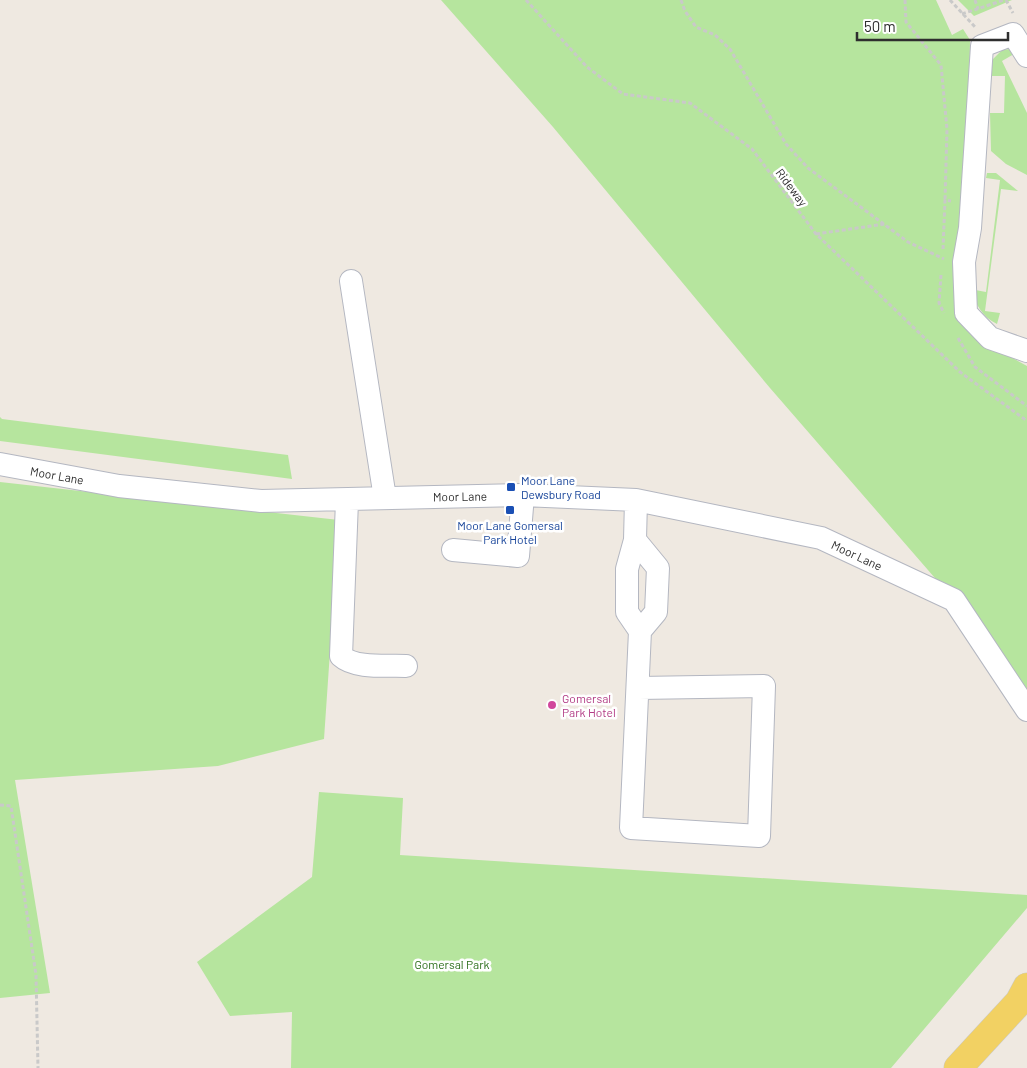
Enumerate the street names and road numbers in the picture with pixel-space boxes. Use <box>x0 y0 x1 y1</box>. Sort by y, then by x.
street label: Rideway <box>773 165 811 209</box>
street label: Moor Lane <box>29 463 85 487</box>
street label: Moor Lane <box>433 489 487 503</box>
street label: Moor Lane <box>829 537 885 573</box>

